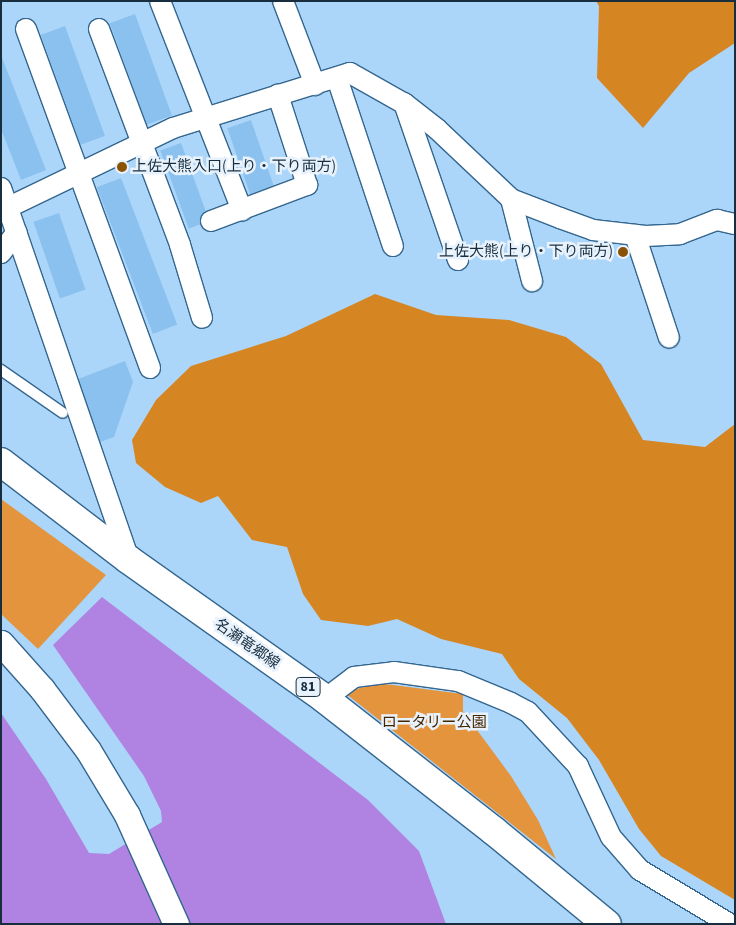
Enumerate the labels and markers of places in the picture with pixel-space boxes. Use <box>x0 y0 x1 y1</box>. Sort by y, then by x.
place label: 上佐大熊入口(上り・下り両方) <box>132 158 336 176</box>
marker: 上佐大熊入口(上り・下り両方) <box>116 161 128 173</box>
place label: 上佐大熊(上り・下り両方) <box>439 243 613 261</box>
marker: 上佐大熊(上り・下り両方) <box>617 246 629 258</box>

